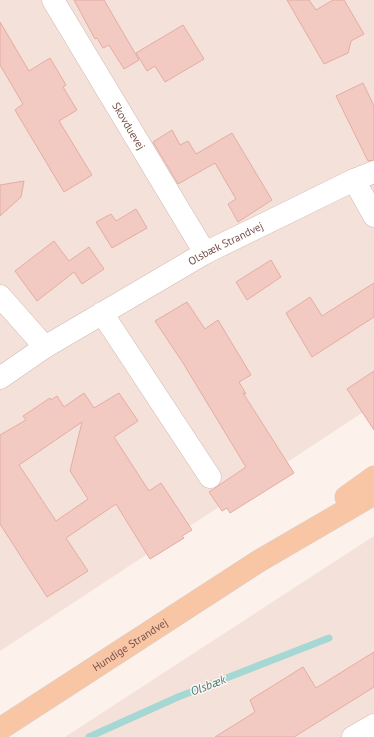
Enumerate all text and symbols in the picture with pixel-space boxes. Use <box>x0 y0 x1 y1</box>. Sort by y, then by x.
street label: Skovduevej <box>109 100 148 152</box>
street label: Olsbæk Strandvej <box>186 219 266 268</box>
street label: Hundige Strandvej <box>90 615 170 674</box>
water label: Olsbæk <box>188 671 228 699</box>

